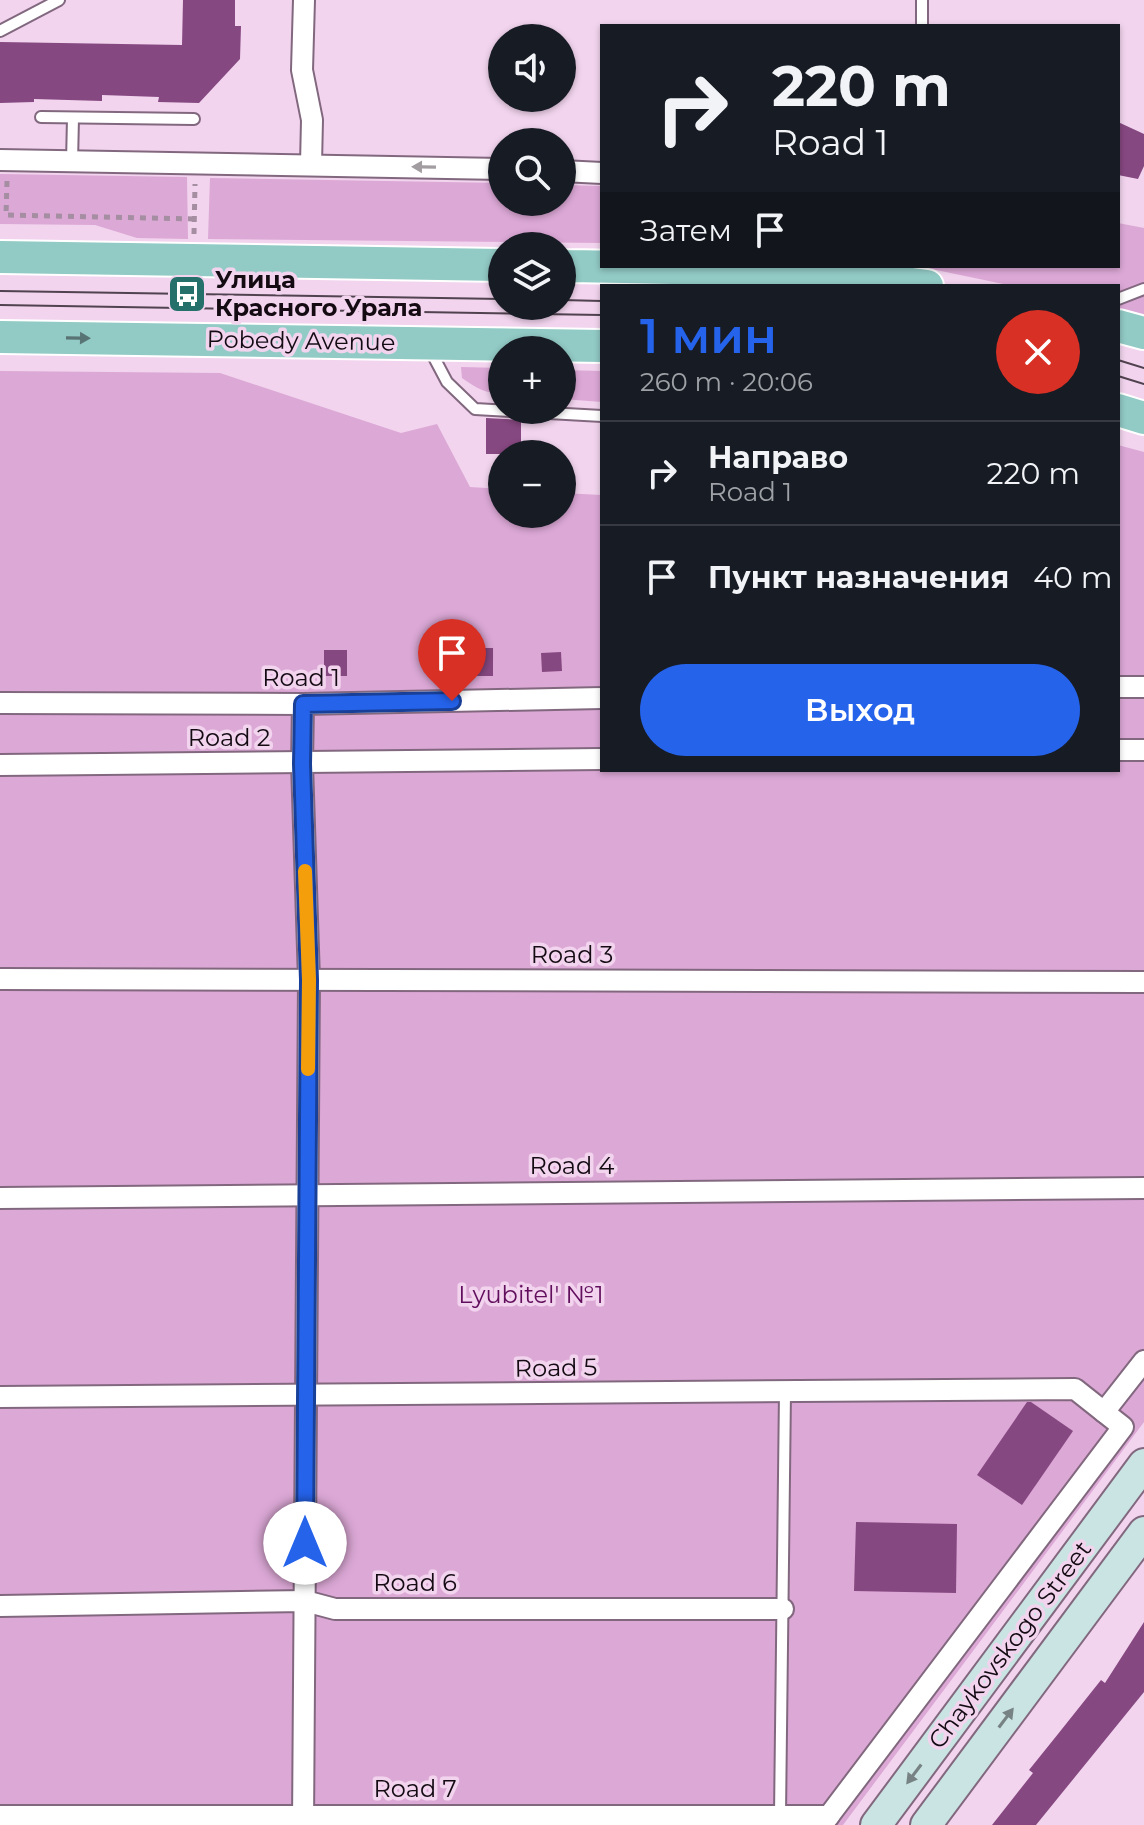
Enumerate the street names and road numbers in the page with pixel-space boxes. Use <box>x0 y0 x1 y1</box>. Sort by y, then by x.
street label: Pobedy Avenue <box>206 324 396 357</box>
street label: Road 1 <box>262 663 340 692</box>
street label: Road 2 <box>188 723 270 752</box>
street label: Road 3 <box>531 940 613 969</box>
street label: Road 4 <box>530 1151 615 1180</box>
street label: Road 5 <box>514 1352 598 1383</box>
street label: Chaykovskogo Street <box>922 1535 1097 1754</box>
street label: Road 6 <box>373 1568 457 1597</box>
street label: Road 7 <box>373 1774 457 1803</box>

